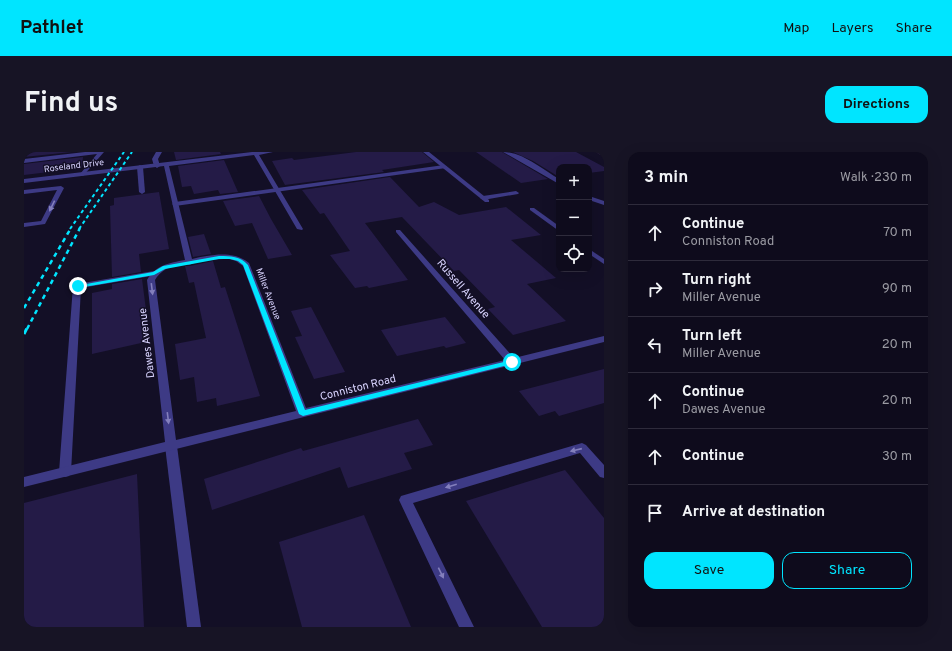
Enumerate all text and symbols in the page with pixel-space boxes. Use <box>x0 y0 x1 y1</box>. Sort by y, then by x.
text: Pathlet <box>20 16 84 40</box>
text: Map <box>783 20 809 37</box>
text: Layers <box>831 20 873 37</box>
text: Share <box>895 20 932 37</box>
text: Find us <box>24 86 118 122</box>
button: Directions <box>825 86 928 123</box>
street label: Roseland Drive <box>43 157 105 175</box>
map controls <box>556 164 592 272</box>
button: + <box>556 164 592 200</box>
text: 3 min <box>644 167 688 189</box>
text: Walk · 230 m <box>840 170 912 186</box>
one-way arrow <box>49 200 55 211</box>
button: − <box>556 200 592 236</box>
text: Continue <box>682 215 744 234</box>
icon: ahead <box>644 222 666 244</box>
text: 70 m <box>883 225 912 241</box>
text: Conniston Road <box>682 234 774 250</box>
button: locate <box>556 236 592 272</box>
street label: Russell Avenue <box>433 256 493 322</box>
street label: Miller Avenue <box>253 267 283 322</box>
text: Turn right <box>682 271 751 290</box>
route end <box>69 277 87 295</box>
icon: right <box>644 278 666 300</box>
text: 90 m <box>882 281 912 297</box>
one-way arrow <box>149 283 155 295</box>
text: Miller Avenue <box>682 290 761 306</box>
street label: Dawes Avenue <box>136 307 158 379</box>
text: Turn left <box>682 327 742 346</box>
icon: left <box>644 334 666 356</box>
text: 20 m <box>882 337 912 353</box>
text: Miller Avenue <box>682 346 761 362</box>
route start <box>503 353 521 371</box>
street label: Conniston Road <box>318 372 398 404</box>
text: Continue <box>682 383 744 402</box>
icon: ahead <box>644 390 666 412</box>
text: 20 m <box>882 393 912 409</box>
text: Dawes Avenue <box>682 402 765 418</box>
one-way arrow <box>165 412 171 424</box>
icon: ahead <box>644 446 666 468</box>
text: Continue <box>682 447 744 466</box>
one-way arrow <box>570 448 582 454</box>
text: 30 m <box>882 449 912 465</box>
one-way arrow <box>445 483 457 489</box>
icon: arrive <box>644 502 666 524</box>
text: Arrive at destination <box>682 503 825 522</box>
button: Save <box>644 552 774 589</box>
button: Share <box>782 552 912 589</box>
one-way arrow <box>438 567 444 579</box>

